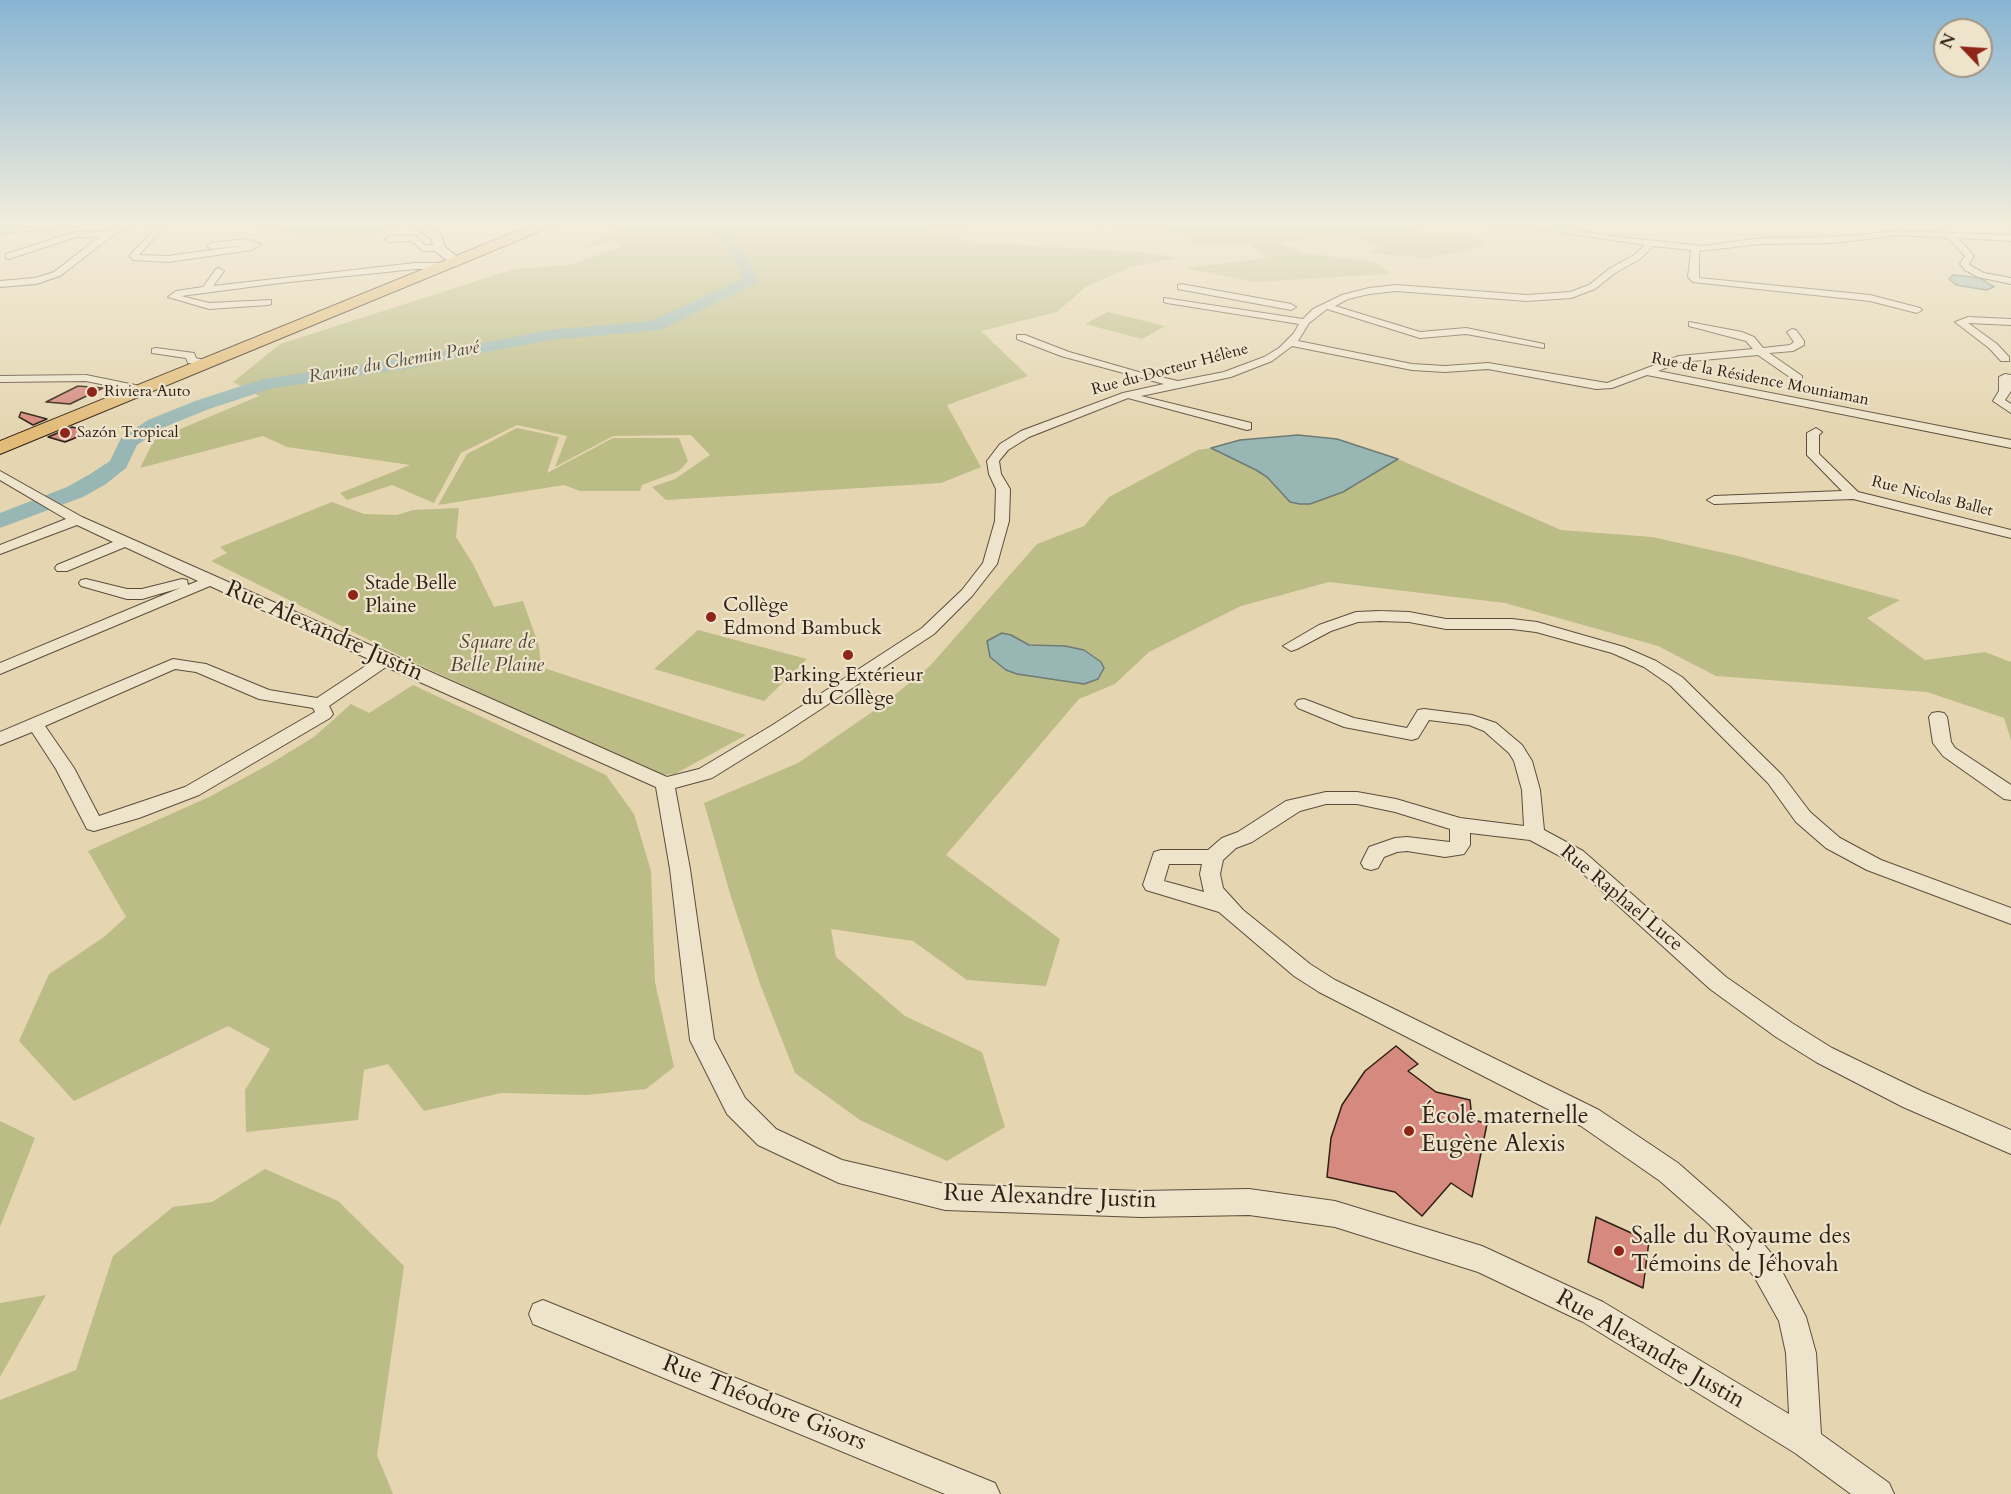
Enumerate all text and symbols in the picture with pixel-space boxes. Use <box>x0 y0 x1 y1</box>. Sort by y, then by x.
north arrow <box>1933 18 1993 78</box>
text: N <box>1936 30 1961 52</box>
water label: Ravine du Chemin Pavé <box>307 337 481 389</box>
street label: Rue du Docteur Hélène <box>1089 340 1251 400</box>
street label: Rue de la Résidence Mouniaman <box>1650 349 1870 411</box>
place label: Riviera Auto <box>104 382 190 402</box>
marker: Riviera Auto <box>85 385 99 399</box>
place label: Sazón Tropical <box>77 423 179 443</box>
marker: Sazón Tropical <box>58 426 72 440</box>
street label: Rue Nicolas Ballet <box>1869 473 1995 521</box>
place label: Stade Belle Plaine <box>365 572 457 619</box>
street label: Rue Alexandre Justin <box>221 575 427 689</box>
marker: Stade Belle Plaine <box>346 588 360 602</box>
place label: Collège Edmond Bambuck <box>723 594 882 641</box>
marker: Collège Edmond Bambuck <box>704 610 718 624</box>
park label: Square de Belle Plaine <box>450 631 544 678</box>
marker: Parking Extérieur du Collège <box>841 648 855 662</box>
place label: Parking Extérieur du Collège <box>773 664 923 711</box>
street label: Rue Raphael Luce <box>1555 841 1687 957</box>
place label: École maternelle Eugène Alexis <box>1421 1103 1589 1159</box>
marker: École maternelle Eugène Alexis <box>1402 1124 1416 1138</box>
street label: Rue Alexandre Justin <box>943 1180 1157 1216</box>
place label: Salle du Royaume des Témoins de Jéhovah <box>1631 1223 1851 1279</box>
marker: Salle du Royaume des Témoins de Jéhovah <box>1612 1244 1626 1258</box>
street label: Rue Alexandre Justin <box>1550 1284 1750 1416</box>
street label: Rue Théodore Gisors <box>658 1350 870 1458</box>

